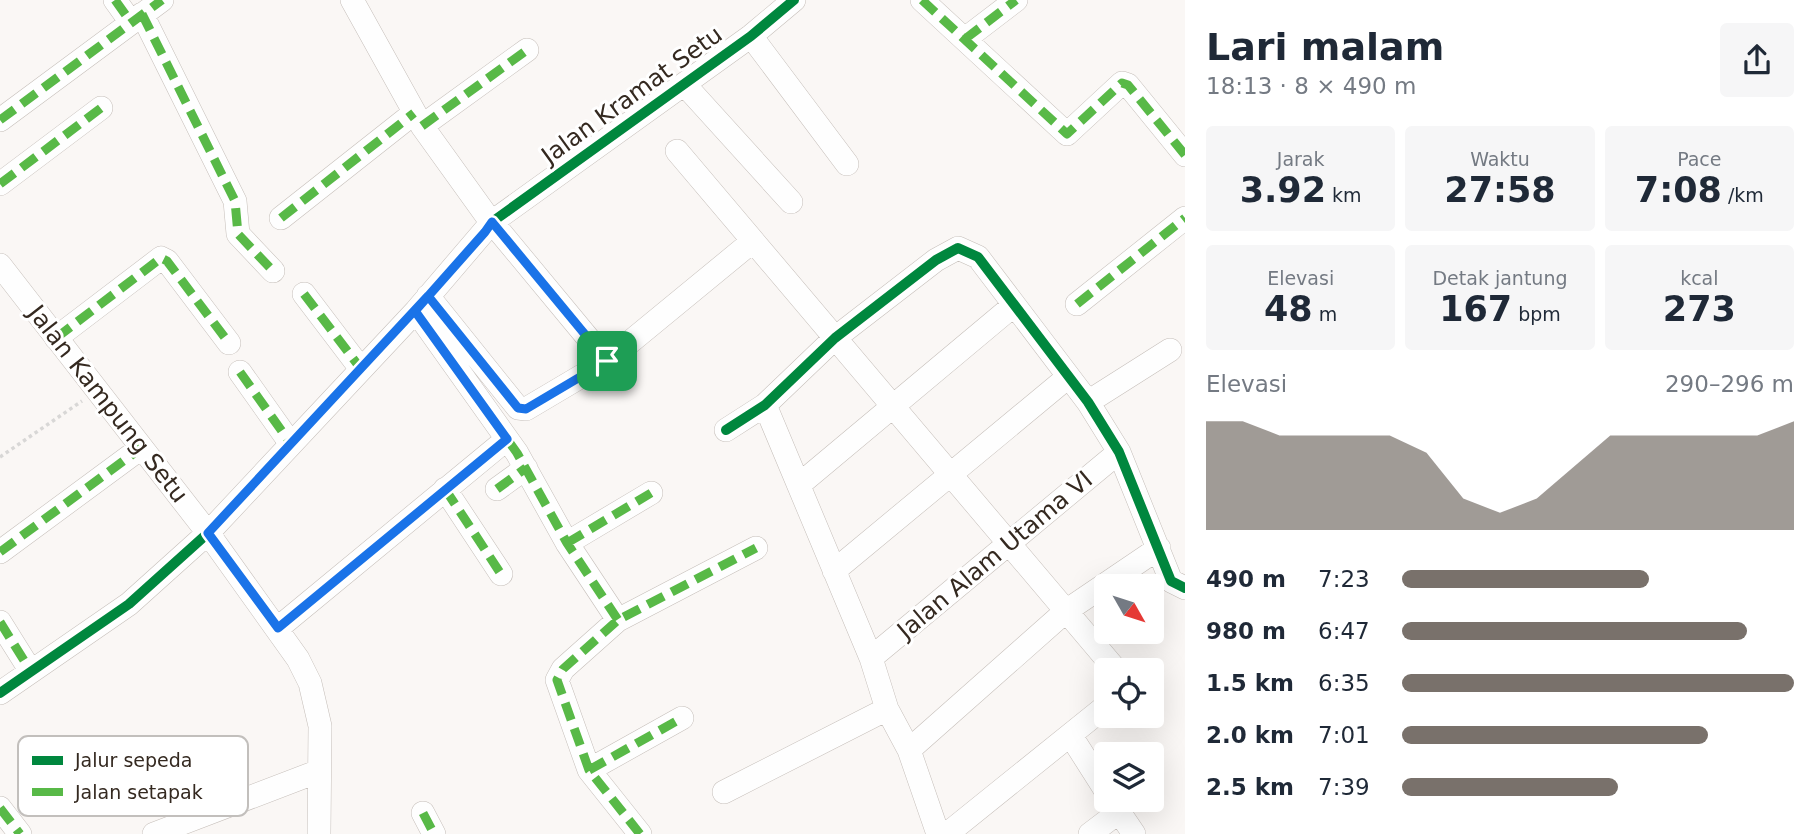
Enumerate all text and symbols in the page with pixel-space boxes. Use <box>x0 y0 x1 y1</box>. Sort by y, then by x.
street label: Jalan Kramat Setu <box>535 20 728 171</box>
button: share <box>1720 23 1794 97</box>
text: Lari malam <box>1206 25 1444 69</box>
text: 18:13 · 8 × 490 m <box>1206 73 1416 99</box>
text: Jarak <box>1277 148 1325 170</box>
text: Waktu <box>1470 148 1530 170</box>
text: Pace <box>1677 148 1722 170</box>
text: 3.92 <box>1240 170 1326 210</box>
text: 27:58 <box>1444 170 1556 210</box>
text: 7:08 <box>1635 170 1722 210</box>
text: km <box>1326 184 1362 206</box>
text: /km <box>1722 184 1764 206</box>
text: Elevasi <box>1267 267 1334 289</box>
text: Detak jantung <box>1432 267 1568 289</box>
text: kcal <box>1680 267 1719 289</box>
text: 48 <box>1264 289 1313 329</box>
text: 167 <box>1439 289 1512 329</box>
text: 273 <box>1663 289 1736 329</box>
street label: Jalan Kampung Setu <box>21 298 194 508</box>
text: m <box>1313 303 1337 325</box>
text: bpm <box>1512 303 1561 325</box>
pin <box>577 331 637 391</box>
icon: arrive <box>588 342 626 380</box>
text: Elevasi <box>1206 371 1287 397</box>
text: 290–296 m <box>1665 371 1794 397</box>
street label: Jalan Alam Utama VI <box>890 465 1098 646</box>
text: 490 m <box>1206 566 1286 592</box>
text: 7:23 <box>1318 566 1370 592</box>
north arrow <box>1094 574 1164 644</box>
map controls <box>1094 574 1164 812</box>
text: 980 m <box>1206 618 1286 644</box>
text: 6:47 <box>1318 618 1370 644</box>
button: locate <box>1094 658 1164 728</box>
text: 1.5 km <box>1206 670 1294 696</box>
text: 6:35 <box>1318 670 1370 696</box>
text: 2.0 km <box>1206 722 1294 748</box>
text: 7:01 <box>1318 722 1370 748</box>
legend <box>18 736 248 816</box>
button: layers <box>1094 742 1164 812</box>
text: Jalur sepeda <box>74 749 192 771</box>
text: 2.5 km <box>1206 774 1294 800</box>
text: 7:39 <box>1318 774 1370 800</box>
text: Jalan setapak <box>74 781 203 803</box>

